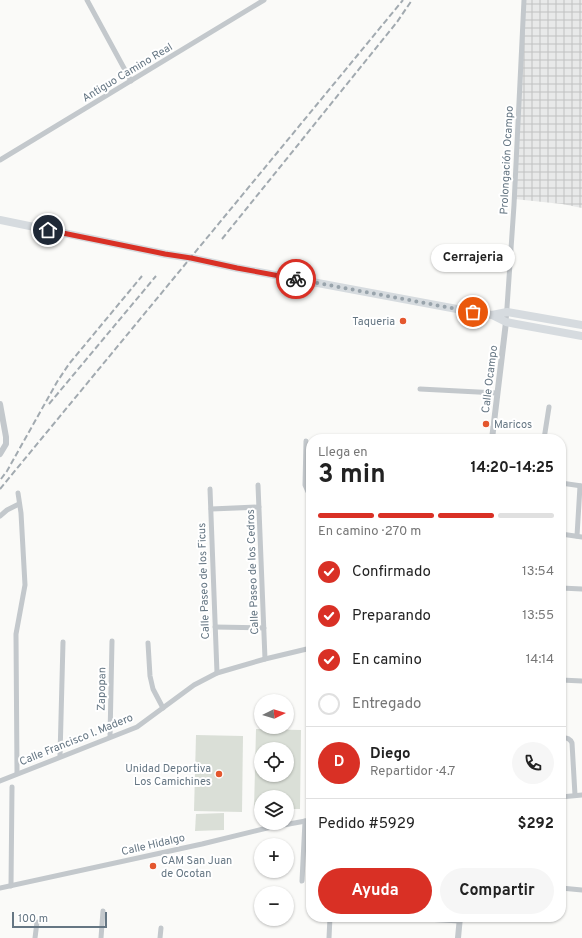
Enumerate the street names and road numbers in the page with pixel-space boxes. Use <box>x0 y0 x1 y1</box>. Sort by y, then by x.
street label: Antiguo Camino Real <box>80 40 175 105</box>
street label: Prolongación Ocampo <box>497 105 517 215</box>
street label: Calle Ocampo <box>479 344 501 414</box>
street label: Calle Paseo de los Cedros <box>244 509 262 635</box>
street label: Calle Paseo de los Ficus <box>195 522 213 639</box>
street label: Zapopan <box>95 667 109 711</box>
street label: Calle Francisco I. Madero <box>17 711 135 769</box>
street label: Calle Hidalgo <box>120 831 186 859</box>

